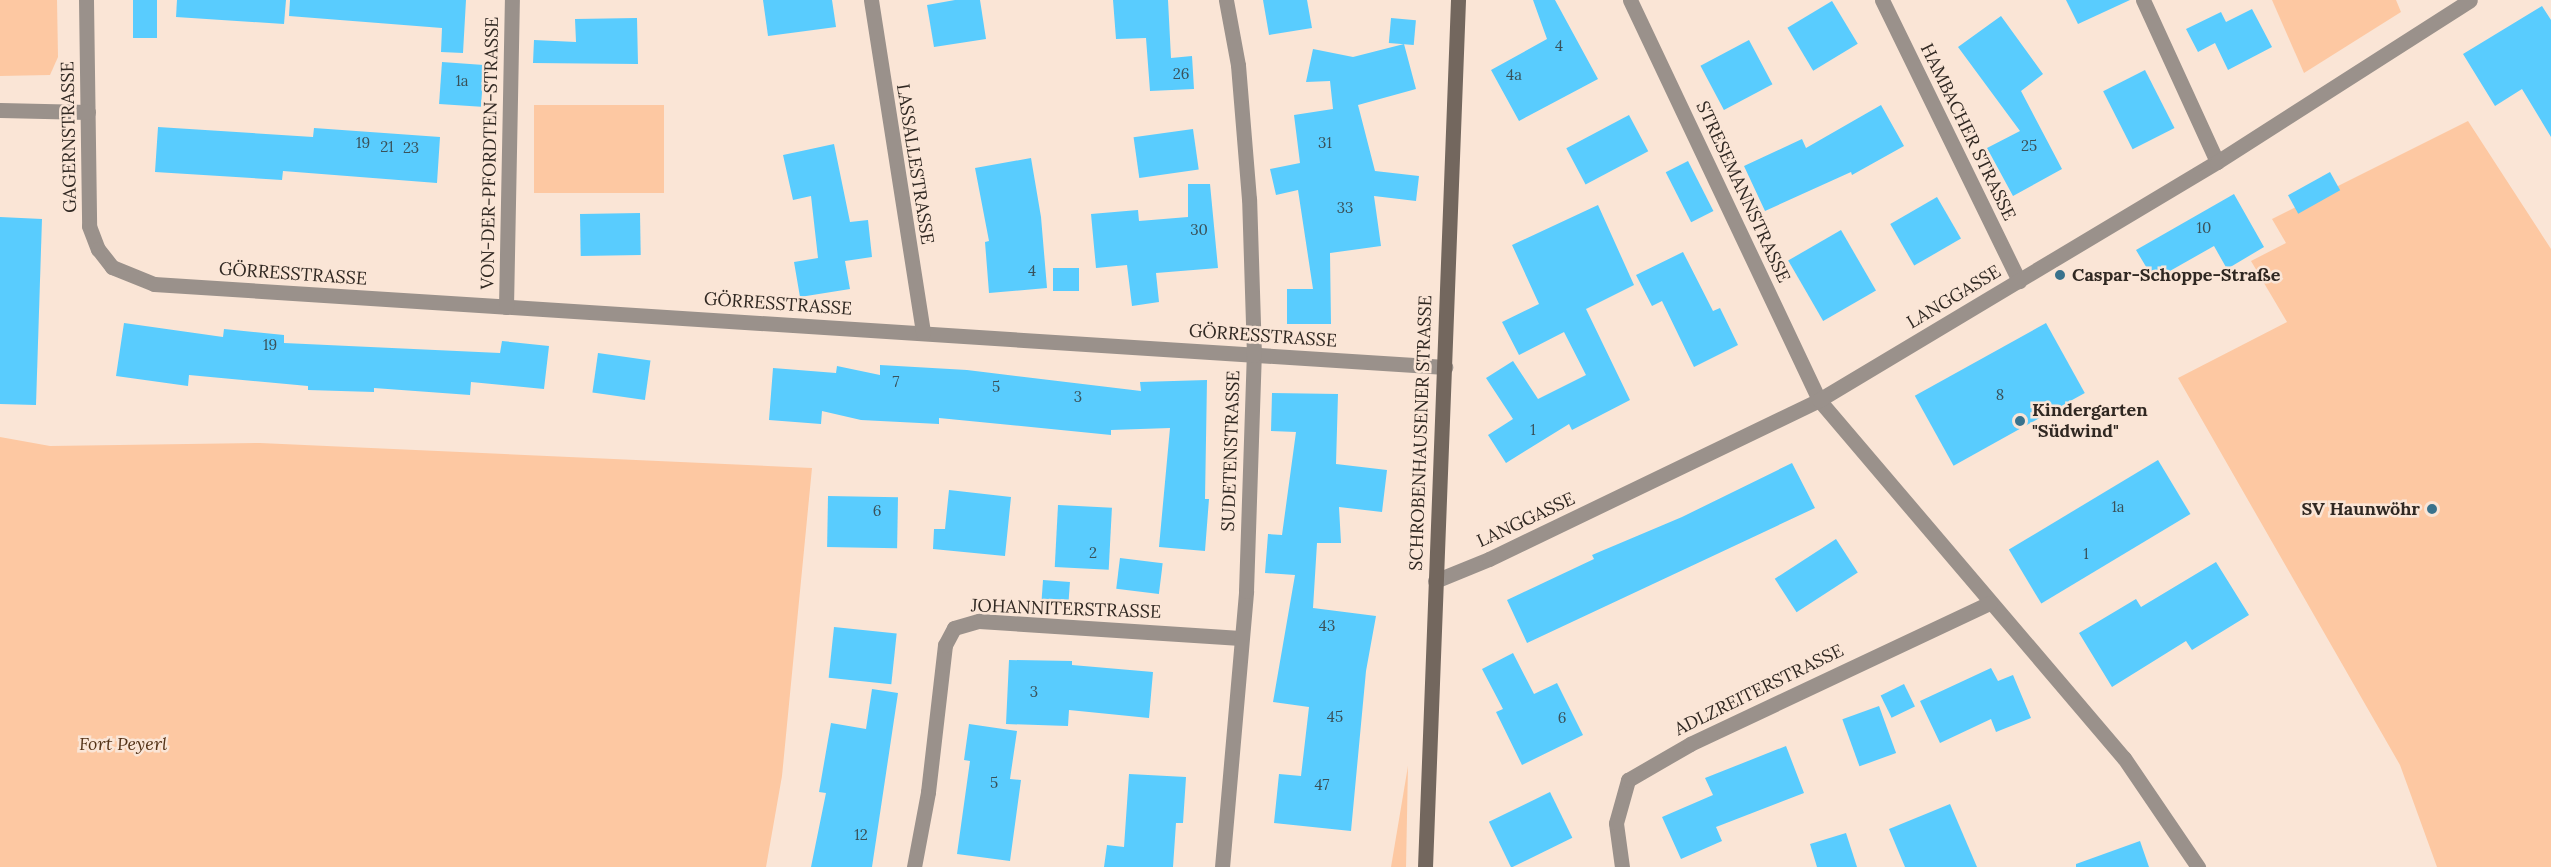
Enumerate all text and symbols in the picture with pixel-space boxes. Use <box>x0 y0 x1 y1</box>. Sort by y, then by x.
street label: VON-DER-PFORDTEN-STRASSE <box>477 16 503 290</box>
house number: 4 <box>1555 37 1563 55</box>
street label: HAMBACHER STRASSE <box>1916 40 2020 224</box>
street label: GAGERNSTRASSE <box>57 61 81 213</box>
house number: 26 <box>1173 65 1189 83</box>
house number: 4a <box>1506 66 1522 84</box>
house number: 1a <box>455 72 469 90</box>
street label: LASSALLESTRASSE <box>892 82 938 246</box>
street label: STRESEMANNSTRASSE <box>1691 98 1795 286</box>
house number: 19 <box>356 134 370 152</box>
house number: 31 <box>1318 134 1332 152</box>
house number: 25 <box>2021 137 2037 155</box>
house number: 21 <box>380 138 394 156</box>
house number: 23 <box>403 139 419 157</box>
house number: 33 <box>1337 199 1353 217</box>
house number: 10 <box>2197 219 2211 237</box>
house number: 30 <box>1190 221 1208 239</box>
street label: GÖRRESSTRASSE <box>218 258 368 290</box>
street label: LANGGASSE <box>1903 261 2005 333</box>
house number: 4 <box>1028 262 1036 280</box>
place label: Caspar-Schoppe-Straße <box>2072 264 2280 286</box>
marker: Caspar-Schoppe-Straße <box>2053 268 2067 282</box>
street label: GÖRRESSTRASSE <box>703 288 853 320</box>
street label: SCHROBENHAUSENER STRASSE <box>1405 295 1437 571</box>
street label: GÖRRESSTRASSE <box>1188 320 1338 352</box>
house number: 19 <box>263 336 277 354</box>
street label: SUDETENSTRASSE <box>1217 370 1245 532</box>
house number: 7 <box>893 373 899 391</box>
house number: 5 <box>992 378 1000 396</box>
house number: 8 <box>1996 386 2004 404</box>
house number: 3 <box>1074 388 1082 406</box>
place label: Kindergarten "Südwind" <box>2032 400 2148 442</box>
marker: Kindergarten "Südwind" <box>2013 414 2027 428</box>
house number: 1 <box>1530 421 1536 439</box>
street label: LANGGASSE <box>1474 488 1578 552</box>
house number: 1a <box>2111 498 2125 516</box>
place label: SV Haunwöhr <box>2301 498 2420 520</box>
house number: 6 <box>873 502 881 520</box>
marker: SV Haunwöhr <box>2425 502 2439 516</box>
house number: 2 <box>1089 544 1097 562</box>
house number: 1 <box>2083 545 2089 563</box>
street label: JOHANNITERSTRASSE <box>971 595 1161 623</box>
house number: 43 <box>1319 617 1335 635</box>
street label: ADLZREITERSTRASSE <box>1671 640 1847 740</box>
house number: 3 <box>1030 683 1038 701</box>
house number: 45 <box>1327 708 1343 726</box>
house number: 6 <box>1558 709 1566 727</box>
park label: Fort Peyerl <box>79 733 167 755</box>
house number: 5 <box>990 774 998 792</box>
house number: 47 <box>1314 776 1330 794</box>
house number: 12 <box>854 826 868 844</box>

